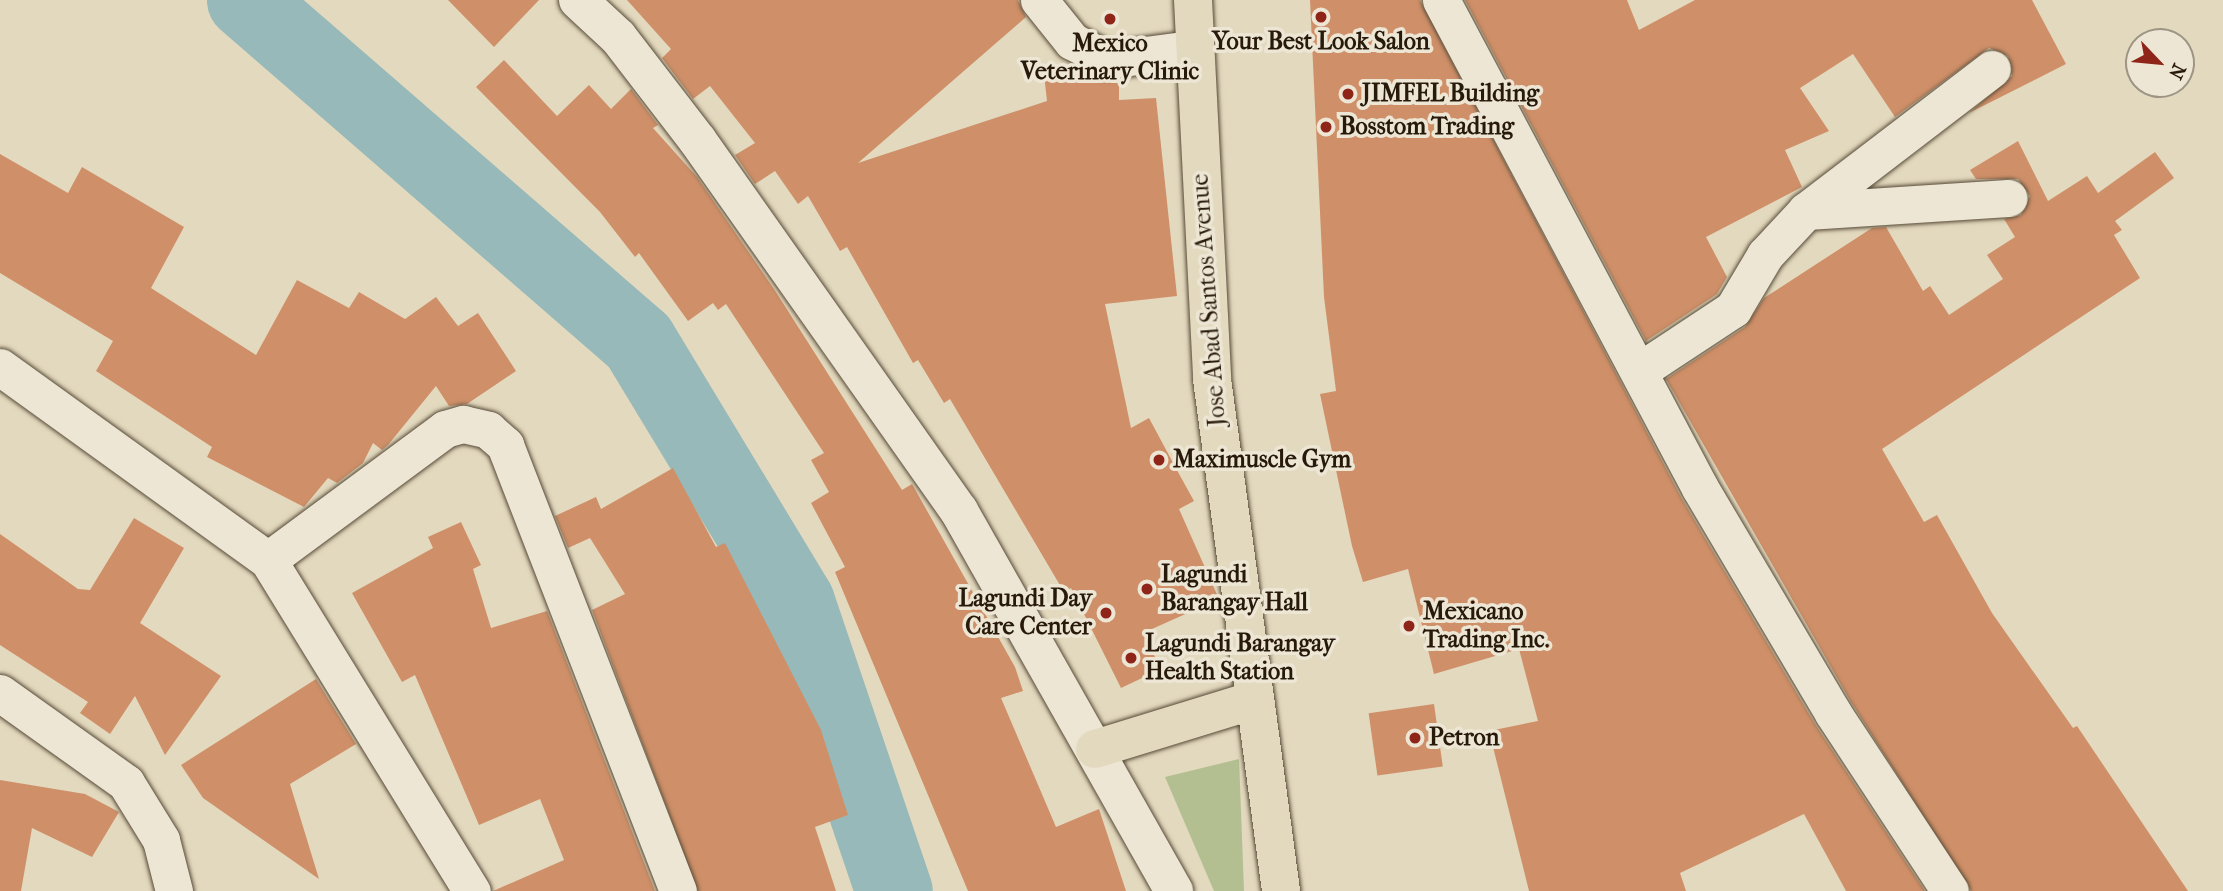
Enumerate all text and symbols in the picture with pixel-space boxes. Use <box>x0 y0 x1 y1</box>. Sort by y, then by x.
marker: Your Best Look Salon <box>1313 9 1329 25</box>
marker: Mexico Veterinary Clinic <box>1102 11 1118 27</box>
place label: Your Best Look Salon <box>1212 28 1430 56</box>
north arrow <box>2125 28 2195 98</box>
place label: Mexico Veterinary Clinic <box>1021 30 1199 86</box>
text: N <box>2164 60 2190 83</box>
place label: JIMFEL Building <box>1362 80 1539 108</box>
marker: JIMFEL Building <box>1340 86 1356 102</box>
place label: Bosstom Trading <box>1340 113 1514 141</box>
marker: Bosstom Trading <box>1318 119 1334 135</box>
street label: Jose Abad Santos Avenue <box>1186 173 1232 427</box>
place label: Maximuscle Gym <box>1173 446 1351 474</box>
marker: Maximuscle Gym <box>1151 452 1167 468</box>
place label: Lagundi Barangay Hall <box>1161 561 1308 617</box>
marker: Lagundi Barangay Hall <box>1139 581 1155 597</box>
place label: Lagundi Day Care Center <box>959 585 1092 641</box>
place label: Mexicano Trading Inc. <box>1423 598 1549 654</box>
marker: Lagundi Day Care Center <box>1098 605 1114 621</box>
marker: Mexicano Trading Inc. <box>1401 618 1417 634</box>
place label: Lagundi Barangay Health Station <box>1145 630 1335 686</box>
marker: Lagundi Barangay Health Station <box>1123 650 1139 666</box>
place label: Petron <box>1429 724 1499 752</box>
marker: Petron <box>1407 730 1423 746</box>

